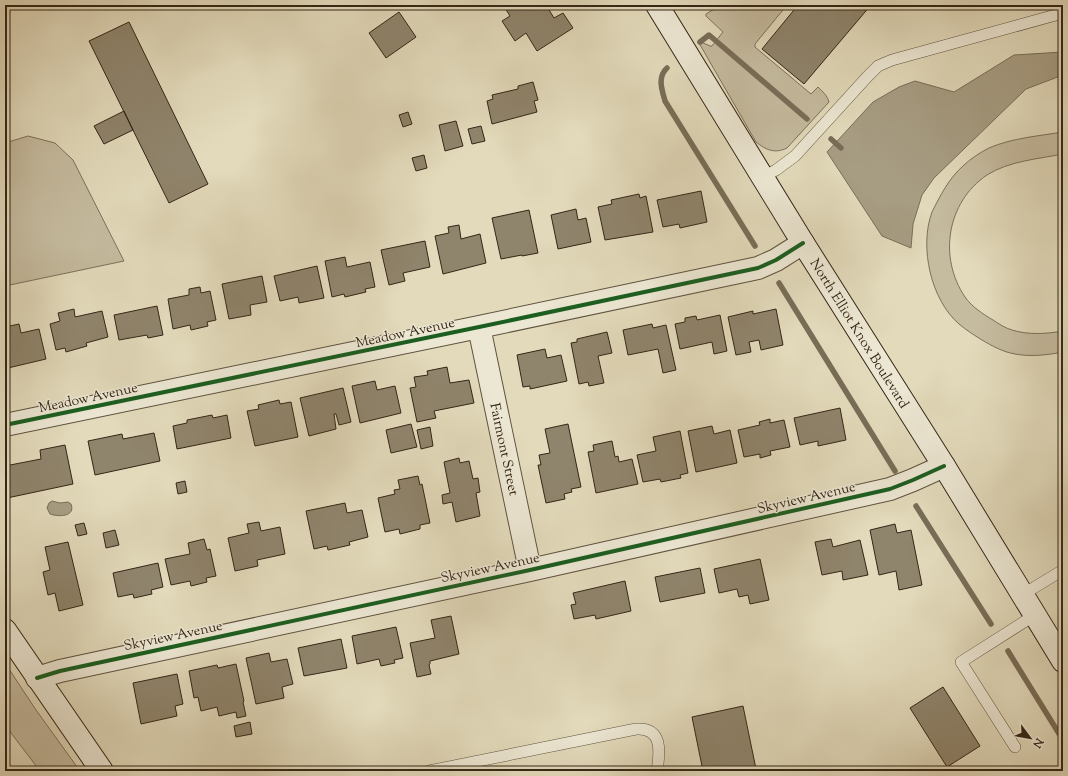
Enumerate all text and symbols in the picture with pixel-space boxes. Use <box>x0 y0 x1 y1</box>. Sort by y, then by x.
street label: North Elliot Knox Boulevard <box>804 255 913 413</box>
street label: Meadow Avenue <box>354 314 457 354</box>
street label: Meadow Avenue <box>37 379 140 419</box>
street label: Fairmont Street <box>483 401 523 498</box>
street label: Skyview Avenue <box>755 478 858 520</box>
street label: Skyview Avenue <box>439 549 542 589</box>
street label: Skyview Avenue <box>122 617 225 657</box>
north arrow <box>1010 718 1050 758</box>
text: N <box>1028 734 1047 751</box>

